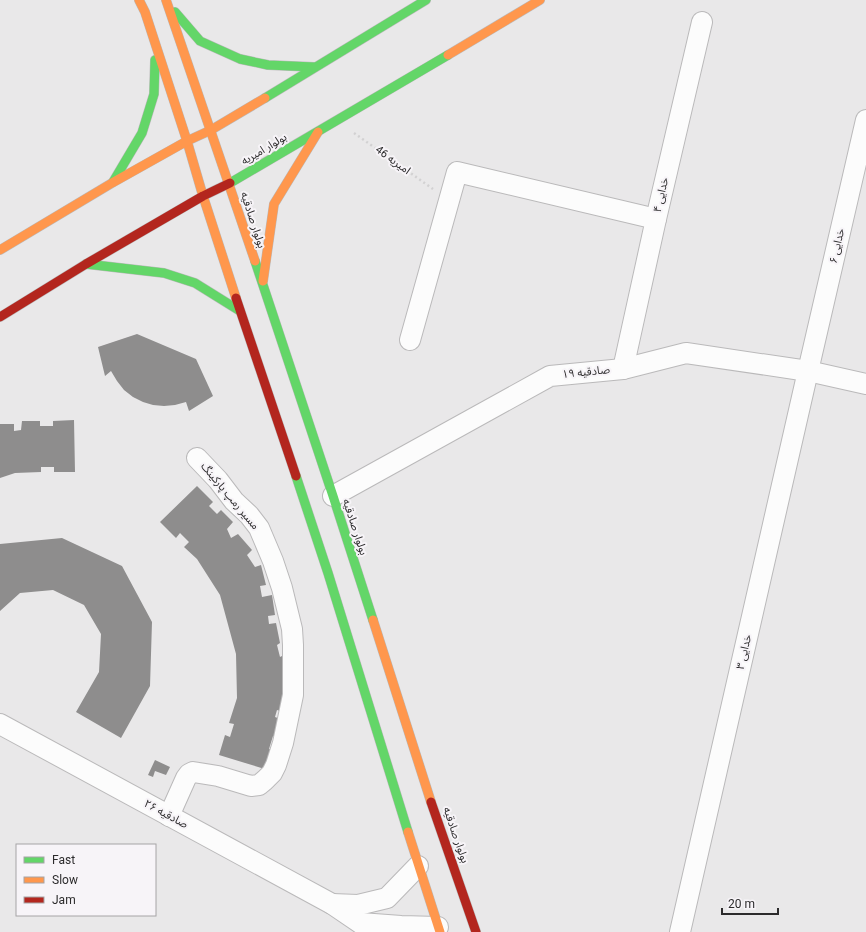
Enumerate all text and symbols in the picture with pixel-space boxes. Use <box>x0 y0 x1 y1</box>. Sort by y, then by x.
street label: بولوار امیریه <box>239 130 289 168</box>
street label: امیریه 46 <box>373 143 413 177</box>
street label: خدایی ۴ <box>651 176 671 214</box>
street label: بولوار صادقیه <box>238 190 268 250</box>
street label: خدایی ۶ <box>827 227 847 265</box>
street label: صادقیه ۱۹ <box>561 363 611 381</box>
street label: مسیر رمپ پارکینگ <box>197 460 262 533</box>
street label: بولوار صادقیه <box>340 497 370 557</box>
street label: خدایی ۳ <box>734 633 754 671</box>
street label: صادقیه ۲۶ <box>142 797 190 831</box>
street label: بولوار صادقیه <box>440 805 472 865</box>
legend <box>16 844 156 916</box>
text: Fast <box>52 853 75 867</box>
text: Slow <box>52 873 78 887</box>
scale bar <box>722 890 778 916</box>
text: Jam <box>52 893 76 907</box>
text: 20 m <box>728 897 755 911</box>

